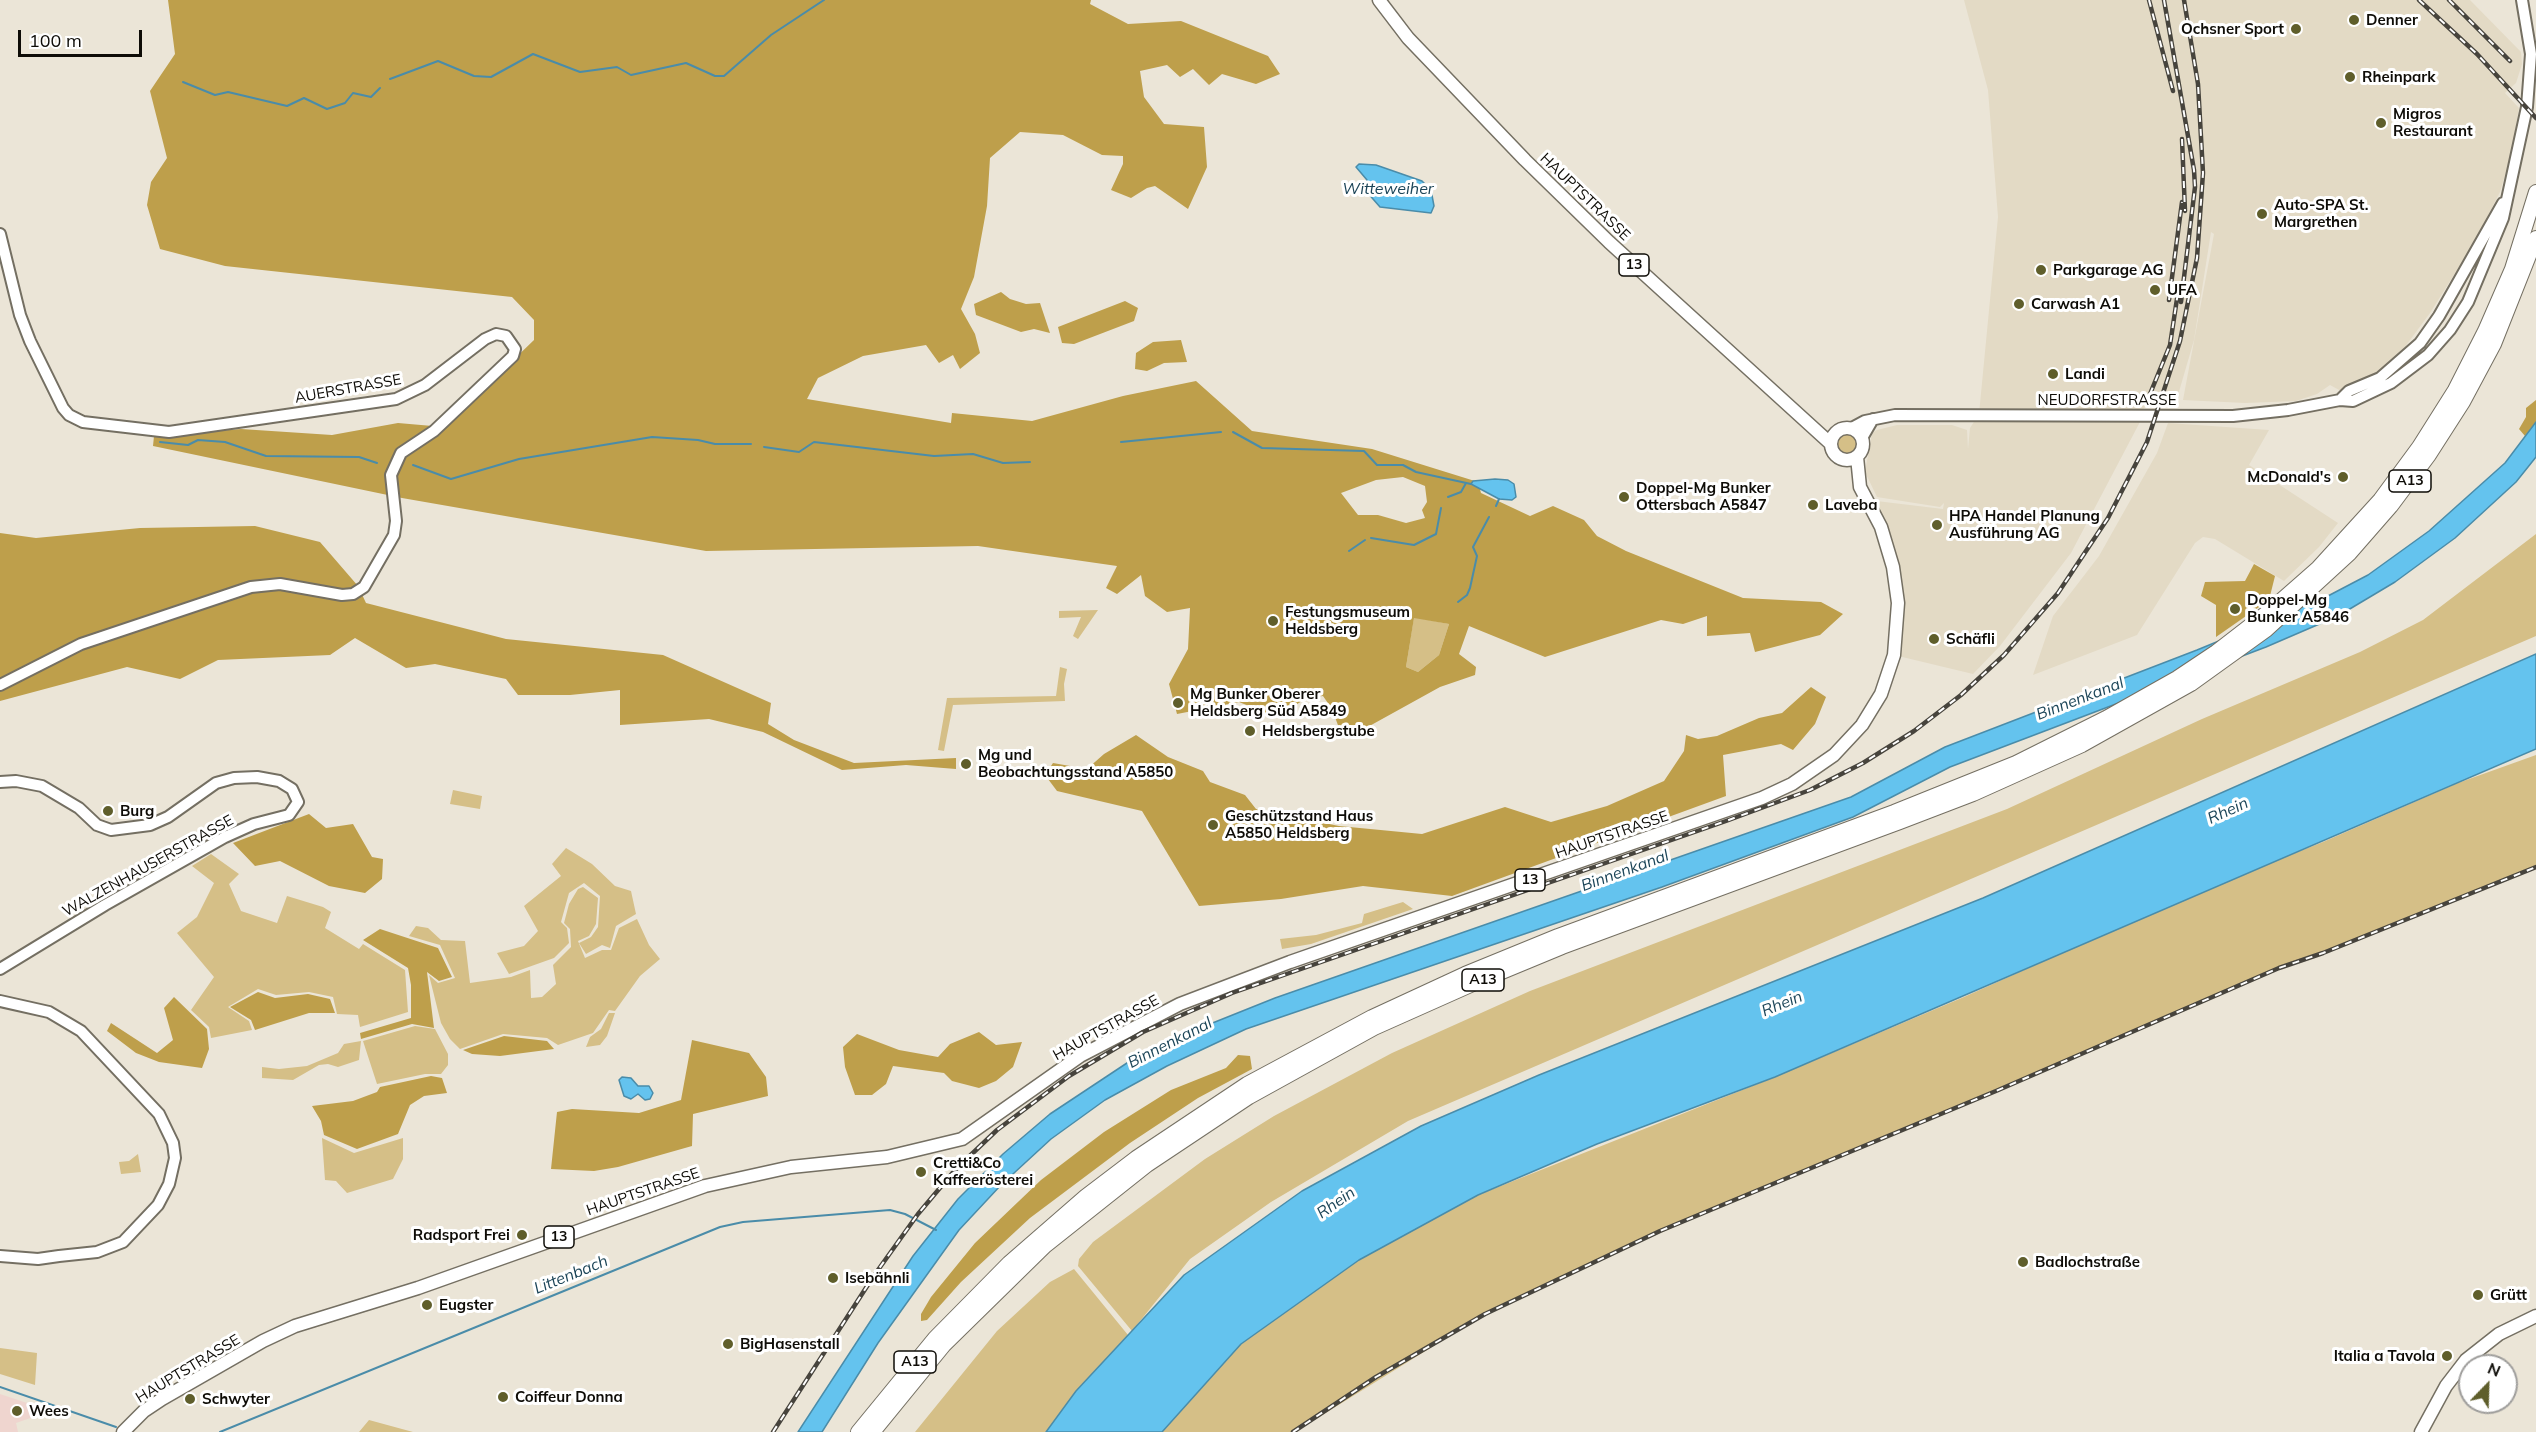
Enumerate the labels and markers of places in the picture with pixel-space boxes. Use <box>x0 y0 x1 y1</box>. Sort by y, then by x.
place label: Denner <box>2366 11 2418 29</box>
marker: Denner <box>2347 13 2361 27</box>
place label: Ochsner Sport <box>2181 20 2284 38</box>
marker: Ochsner Sport <box>2289 22 2303 36</box>
place label: Rheinpark <box>2362 68 2436 86</box>
marker: Rheinpark <box>2343 70 2357 84</box>
place label: Migros Restaurant <box>2393 105 2473 140</box>
marker: Migros Restaurant <box>2374 116 2388 130</box>
place label: Auto-SPA St. Margrethen <box>2274 196 2368 231</box>
marker: Auto-SPA St. Margrethen <box>2255 207 2269 221</box>
place label: Parkgarage AG <box>2053 261 2164 279</box>
marker: Parkgarage AG <box>2034 263 2048 277</box>
place label: UFA <box>2167 281 2197 299</box>
marker: UFA <box>2148 283 2162 297</box>
place label: Carwash A1 <box>2031 295 2120 313</box>
marker: Carwash A1 <box>2012 297 2026 311</box>
place label: Landi <box>2065 365 2105 383</box>
marker: Landi <box>2046 367 2060 381</box>
place label: McDonald's <box>2247 468 2331 486</box>
marker: McDonald's <box>2336 470 2350 484</box>
place label: Doppel-Mg Bunker Ottersbach A5847 <box>1636 479 1771 514</box>
marker: Doppel-Mg Bunker Ottersbach A5847 <box>1617 490 1631 504</box>
place label: Laveba <box>1825 496 1877 514</box>
marker: Laveba <box>1806 498 1820 512</box>
place label: HPA Handel Planung Ausführung AG <box>1949 507 2100 542</box>
marker: HPA Handel Planung Ausführung AG <box>1930 518 1944 532</box>
place label: Doppel-Mg Bunker A5846 <box>2247 591 2349 626</box>
marker: Doppel-Mg Bunker A5846 <box>2228 602 2242 616</box>
place label: Festungsmuseum Heldsberg <box>1285 603 1410 638</box>
marker: Festungsmuseum Heldsberg <box>1266 614 1280 628</box>
place label: Schäfli <box>1946 630 1995 648</box>
marker: Schäfli <box>1927 632 1941 646</box>
place label: Mg Bunker Oberer Heldsberg Süd A5849 <box>1190 685 1347 720</box>
marker: Mg Bunker Oberer Heldsberg Süd A5849 <box>1171 696 1185 710</box>
place label: Heldsbergstube <box>1262 722 1375 740</box>
marker: Heldsbergstube <box>1243 724 1257 738</box>
place label: Mg und Beobachtungsstand A5850 <box>978 746 1173 781</box>
marker: Mg und Beobachtungsstand A5850 <box>959 757 973 771</box>
place label: Burg <box>120 802 154 820</box>
marker: Burg <box>101 804 115 818</box>
place label: Geschützstand Haus A5850 Heldsberg <box>1225 807 1373 842</box>
marker: Geschützstand Haus A5850 Heldsberg <box>1206 818 1220 832</box>
place label: Cretti&Co Kaffeerösterei <box>933 1154 1033 1189</box>
marker: Cretti&Co Kaffeerösterei <box>914 1165 928 1179</box>
place label: Radsport Frei <box>413 1226 510 1244</box>
marker: Radsport Frei <box>515 1228 529 1242</box>
place label: Badlochstraße <box>2035 1253 2140 1271</box>
marker: Badlochstraße <box>2016 1255 2030 1269</box>
place label: Isebähnli <box>845 1269 910 1287</box>
marker: Isebähnli <box>826 1271 840 1285</box>
place label: Grütt <box>2490 1286 2527 1304</box>
marker: Grütt <box>2471 1288 2485 1302</box>
place label: Eugster <box>439 1296 493 1314</box>
marker: Eugster <box>420 1298 434 1312</box>
place label: BigHasenstall <box>740 1335 840 1353</box>
marker: BigHasenstall <box>721 1337 735 1351</box>
place label: Italia a Tavola <box>2334 1347 2435 1365</box>
marker: Italia a Tavola <box>2440 1349 2454 1363</box>
place label: Coiffeur Donna <box>515 1388 623 1406</box>
place label: Schwyter <box>202 1390 270 1408</box>
marker: Coiffeur Donna <box>496 1390 510 1404</box>
marker: Schwyter <box>183 1392 197 1406</box>
place label: Wees <box>29 1402 69 1420</box>
marker: Wees <box>10 1404 24 1418</box>

